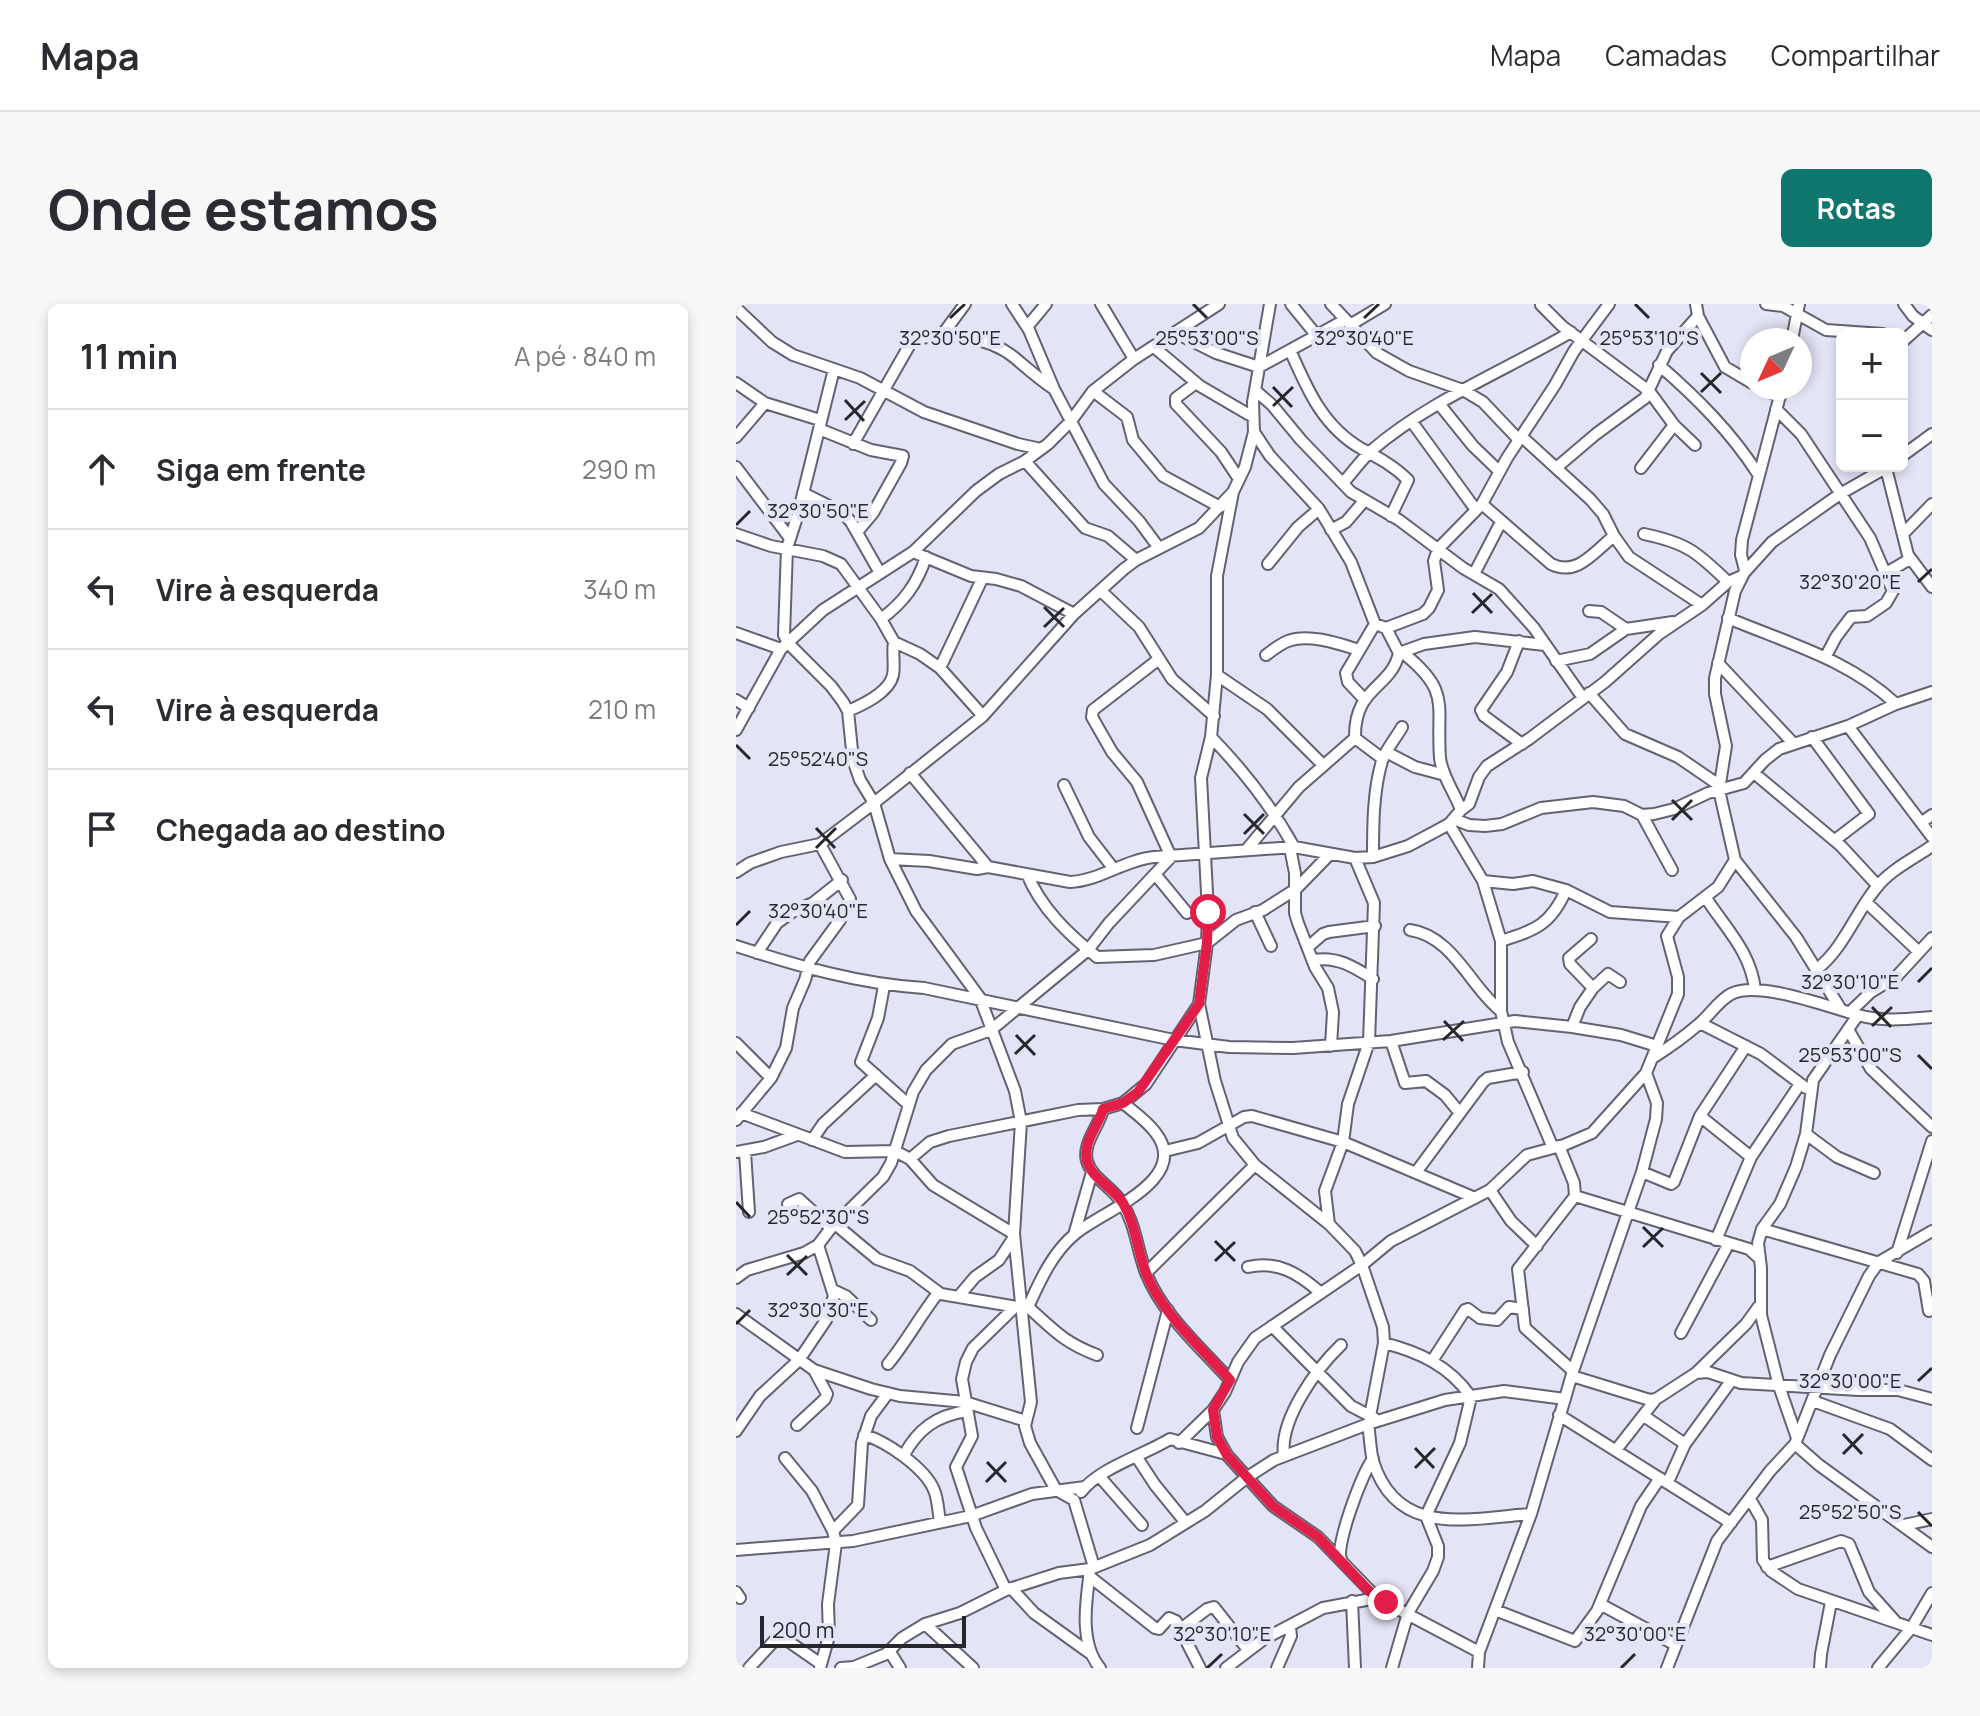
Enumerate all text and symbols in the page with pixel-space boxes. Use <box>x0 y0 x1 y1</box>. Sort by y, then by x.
text: Mapa <box>40 29 140 81</box>
text: Mapa <box>1490 36 1561 74</box>
text: Camadas <box>1605 36 1727 74</box>
text: Compartilhar <box>1771 36 1940 74</box>
button: Rotas <box>1781 169 1932 247</box>
text: Onde estamos <box>48 170 439 247</box>
text: 32°30'50"E <box>899 324 1001 351</box>
text: 25°53'00"S <box>1155 324 1259 351</box>
text: 32°30'40"E <box>1314 324 1414 351</box>
text: 25°53'10"S <box>1600 324 1699 351</box>
north arrow <box>1740 328 1812 400</box>
map controls <box>1836 328 1908 472</box>
button: + <box>1836 328 1908 400</box>
text: 11 min <box>80 333 178 379</box>
text: A pé · 840 m <box>514 338 656 374</box>
button: − <box>1836 400 1908 472</box>
icon: ahead <box>80 447 124 491</box>
text: Siga em frente <box>156 449 366 490</box>
text: 290 m <box>582 451 656 487</box>
text: 32°30'50"E <box>767 497 869 524</box>
icon: left <box>80 567 124 611</box>
text: 32°30'20"E <box>1799 568 1901 595</box>
text: Vire à esquerda <box>156 569 379 610</box>
text: 340 m <box>583 571 656 607</box>
icon: left <box>80 687 124 731</box>
text: Vire à esquerda <box>156 689 379 730</box>
text: 210 m <box>588 691 656 727</box>
text: 25°52'40"S <box>768 745 868 772</box>
icon: arrive <box>80 807 124 851</box>
text: Chegada ao destino <box>156 809 446 850</box>
route start <box>1190 894 1226 930</box>
text: 32°30'40"E <box>768 897 868 924</box>
text: 32°30'10"E <box>1801 968 1899 995</box>
text: 25°53'00"S <box>1798 1041 1902 1068</box>
text: 25°52'30"S <box>767 1203 869 1230</box>
text: 32°30'30"E <box>767 1296 869 1323</box>
text: 32°30'00"E <box>1799 1367 1901 1394</box>
text: 25°52'50"S <box>1799 1498 1901 1525</box>
route end <box>1368 1584 1404 1620</box>
scale bar <box>760 1612 966 1648</box>
text: 200 m <box>772 1615 834 1645</box>
text: 32°30'10"E <box>1173 1620 1271 1647</box>
text: 32°30'00"E <box>1584 1620 1686 1647</box>

